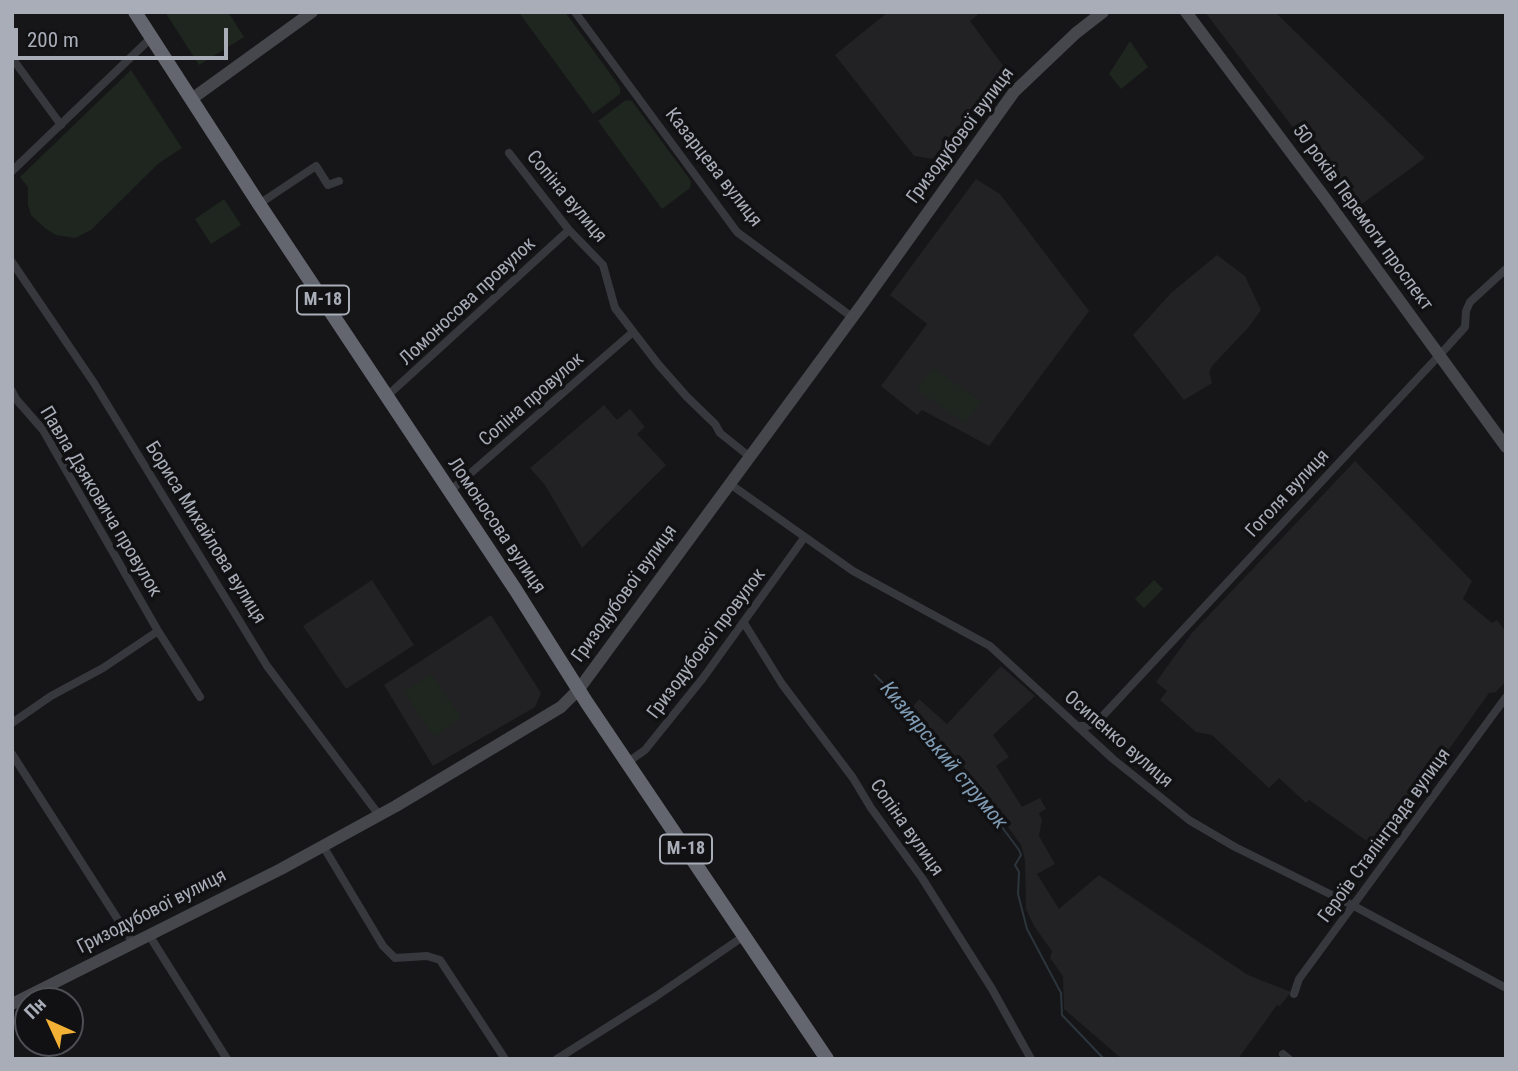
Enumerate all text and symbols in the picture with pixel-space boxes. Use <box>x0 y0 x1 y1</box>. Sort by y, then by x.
scale bar <box>18 14 231 58</box>
text: 200 m <box>27 28 79 52</box>
street label: Гризодубової вулиця <box>902 64 1020 208</box>
street label: Казарцева вулиця <box>660 104 766 232</box>
street label: 50 років Перемоги проспект <box>1287 120 1437 316</box>
street label: Сопіна вулиця <box>521 146 611 248</box>
street label: Ломоносова провулок <box>395 233 541 371</box>
road number: М-18 <box>297 286 349 314</box>
street label: Сопіна провулок <box>475 348 589 452</box>
street label: Павла Дзяковича провулок <box>34 403 166 601</box>
street label: Бориса Михайлова вулиця <box>140 438 270 628</box>
street label: Гоголя вулиця <box>1241 445 1335 543</box>
street label: Ломоносова вулиця <box>442 454 550 598</box>
street label: Гризодубової вулиця <box>568 521 682 667</box>
street label: Гризодубової провулок <box>643 564 771 724</box>
water label: Кизиярський струмок <box>874 677 1012 835</box>
street label: Осипенко вулиця <box>1059 687 1177 793</box>
street label: Героїв Сталінграда вулиця <box>1314 744 1456 928</box>
street label: Сопіна вулиця <box>864 775 948 881</box>
road number: М-18 <box>660 834 712 864</box>
street label: Гризодубової вулиця <box>74 865 230 959</box>
north arrow <box>14 987 84 1057</box>
text: Пн <box>20 993 51 1024</box>

